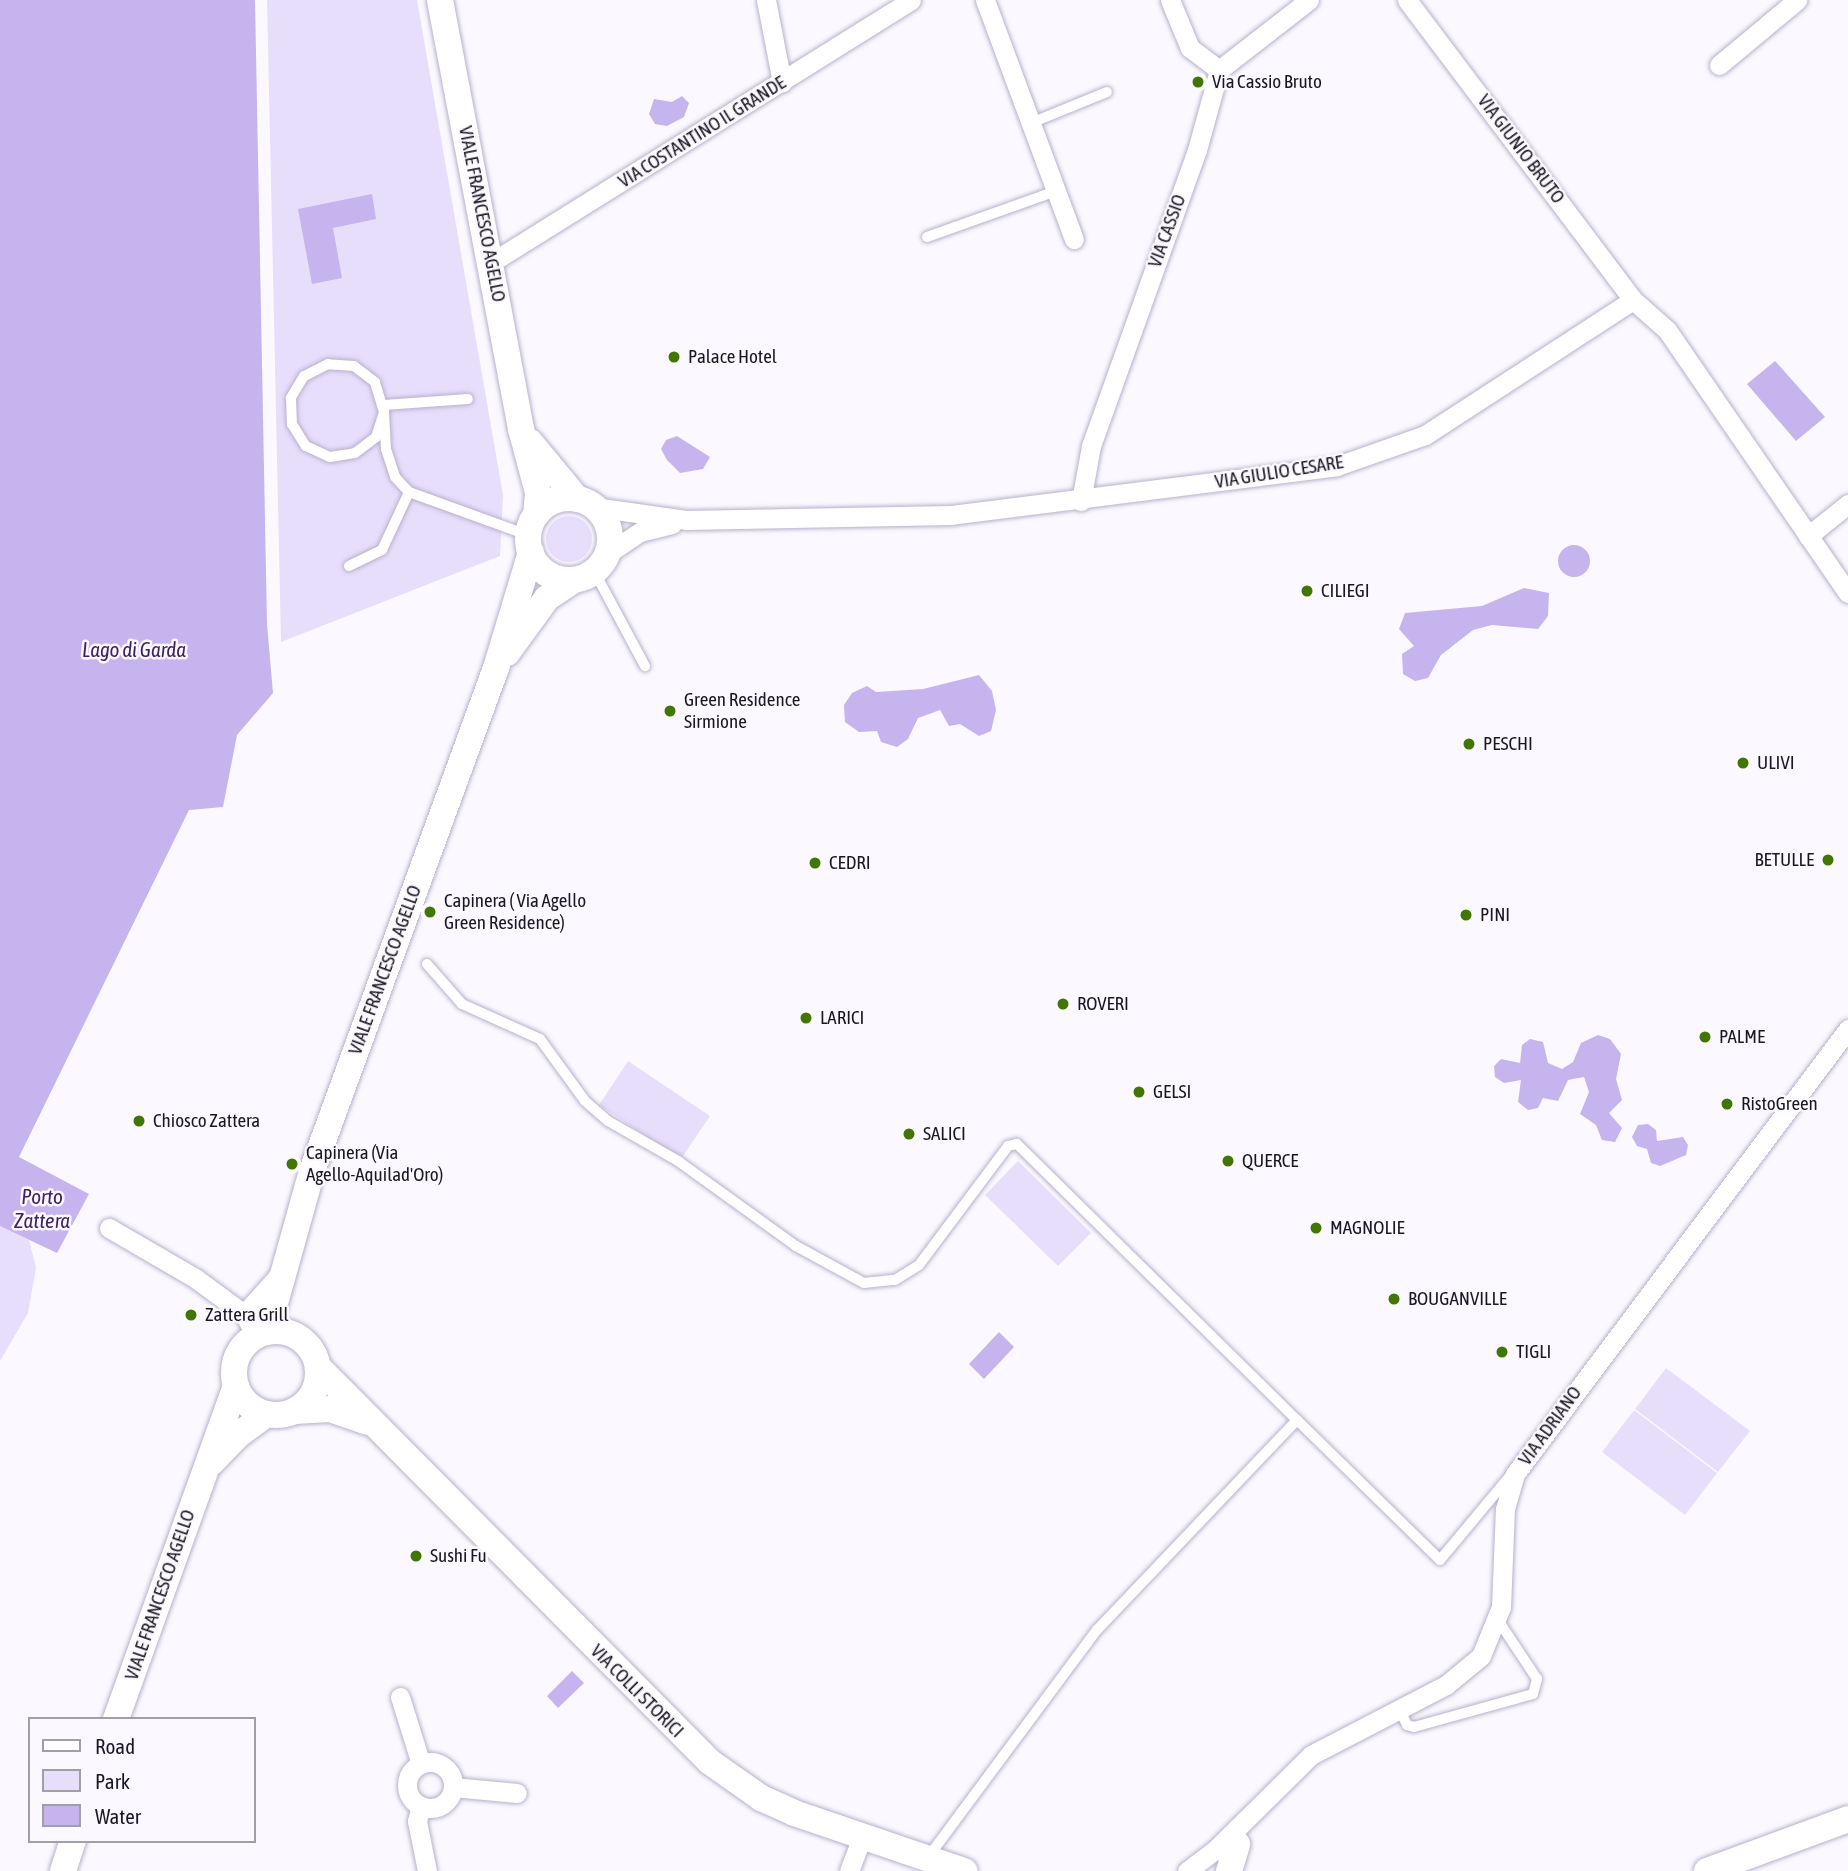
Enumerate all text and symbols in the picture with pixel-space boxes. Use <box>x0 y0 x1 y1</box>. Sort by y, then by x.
street label: VIA COSTANTINO IL GRANDE <box>614 71 790 193</box>
place label: Via Cassio Bruto <box>1212 71 1322 93</box>
marker: Via Cassio Bruto <box>1190 74 1206 90</box>
street label: VIA GIUNIO BRUTO <box>1473 90 1569 208</box>
street label: VIALE FRANCESCO AGELLO <box>454 124 510 304</box>
street label: VIA CASSIO <box>1143 191 1191 271</box>
place label: Palace Hotel <box>688 346 777 368</box>
marker: Palace Hotel <box>666 349 682 365</box>
street label: VIA GIULIO CESARE <box>1213 451 1345 493</box>
place label: CILIEGI <box>1321 580 1370 602</box>
marker: CILIEGI <box>1299 583 1315 599</box>
water label: Lago di Garda <box>82 636 186 662</box>
place label: Green Residence Sirmione <box>684 689 800 733</box>
marker: Green Residence Sirmione <box>662 703 678 719</box>
place label: PESCHI <box>1483 733 1533 755</box>
marker: PESCHI <box>1461 736 1477 752</box>
place label: ULIVI <box>1757 752 1795 774</box>
marker: ULIVI <box>1735 755 1751 771</box>
place label: BETULLE <box>1755 849 1814 871</box>
place label: CEDRI <box>829 852 871 874</box>
marker: BETULLE <box>1820 852 1836 868</box>
marker: CEDRI <box>807 855 823 871</box>
street label: VIALE FRANCESCO AGELLO <box>344 882 426 1058</box>
place label: Capinera ( Via Agello Green Residence) <box>444 890 586 934</box>
marker: Capinera ( Via Agello Green Residence) <box>422 904 438 920</box>
place label: PINI <box>1480 904 1510 926</box>
marker: PINI <box>1458 907 1474 923</box>
place label: ROVERI <box>1077 993 1129 1015</box>
marker: ROVERI <box>1055 996 1071 1012</box>
place label: LARICI <box>820 1007 864 1029</box>
marker: LARICI <box>798 1010 814 1026</box>
place label: PALME <box>1719 1026 1765 1048</box>
marker: PALME <box>1697 1029 1713 1045</box>
place label: GELSI <box>1153 1081 1191 1103</box>
marker: GELSI <box>1131 1084 1147 1100</box>
place label: RistoGreen <box>1741 1093 1818 1115</box>
marker: RistoGreen <box>1719 1096 1735 1112</box>
place label: Chiosco Zattera <box>153 1110 260 1132</box>
marker: Chiosco Zattera <box>131 1113 147 1129</box>
place label: SALICI <box>923 1123 966 1145</box>
marker: SALICI <box>901 1126 917 1142</box>
place label: Capinera (Via Agello-Aquilad'Oro) <box>306 1142 443 1186</box>
place label: QUERCE <box>1242 1150 1298 1172</box>
marker: QUERCE <box>1220 1153 1236 1169</box>
marker: Capinera (Via Agello-Aquilad'Oro) <box>284 1156 300 1172</box>
water label: Porto Zattera <box>14 1183 70 1233</box>
place label: MAGNOLIE <box>1330 1217 1405 1239</box>
marker: MAGNOLIE <box>1308 1220 1324 1236</box>
place label: BOUGANVILLE <box>1408 1288 1507 1310</box>
marker: BOUGANVILLE <box>1386 1291 1402 1307</box>
place label: Zattera Grill <box>205 1304 289 1326</box>
marker: Zattera Grill <box>183 1307 199 1323</box>
place label: TIGLI <box>1516 1341 1551 1363</box>
marker: TIGLI <box>1494 1344 1510 1360</box>
street label: VIA ADRIANO <box>1514 1382 1586 1470</box>
street label: VIALE FRANCESCO AGELLO <box>120 1507 200 1683</box>
place label: Sushi Fu <box>430 1545 487 1567</box>
marker: Sushi Fu <box>408 1548 424 1564</box>
street label: VIA COLLI STORICI <box>586 1640 688 1742</box>
legend <box>28 1717 256 1843</box>
text: Road <box>95 1734 135 1758</box>
text: Park <box>95 1769 130 1793</box>
text: Water <box>95 1804 141 1828</box>

